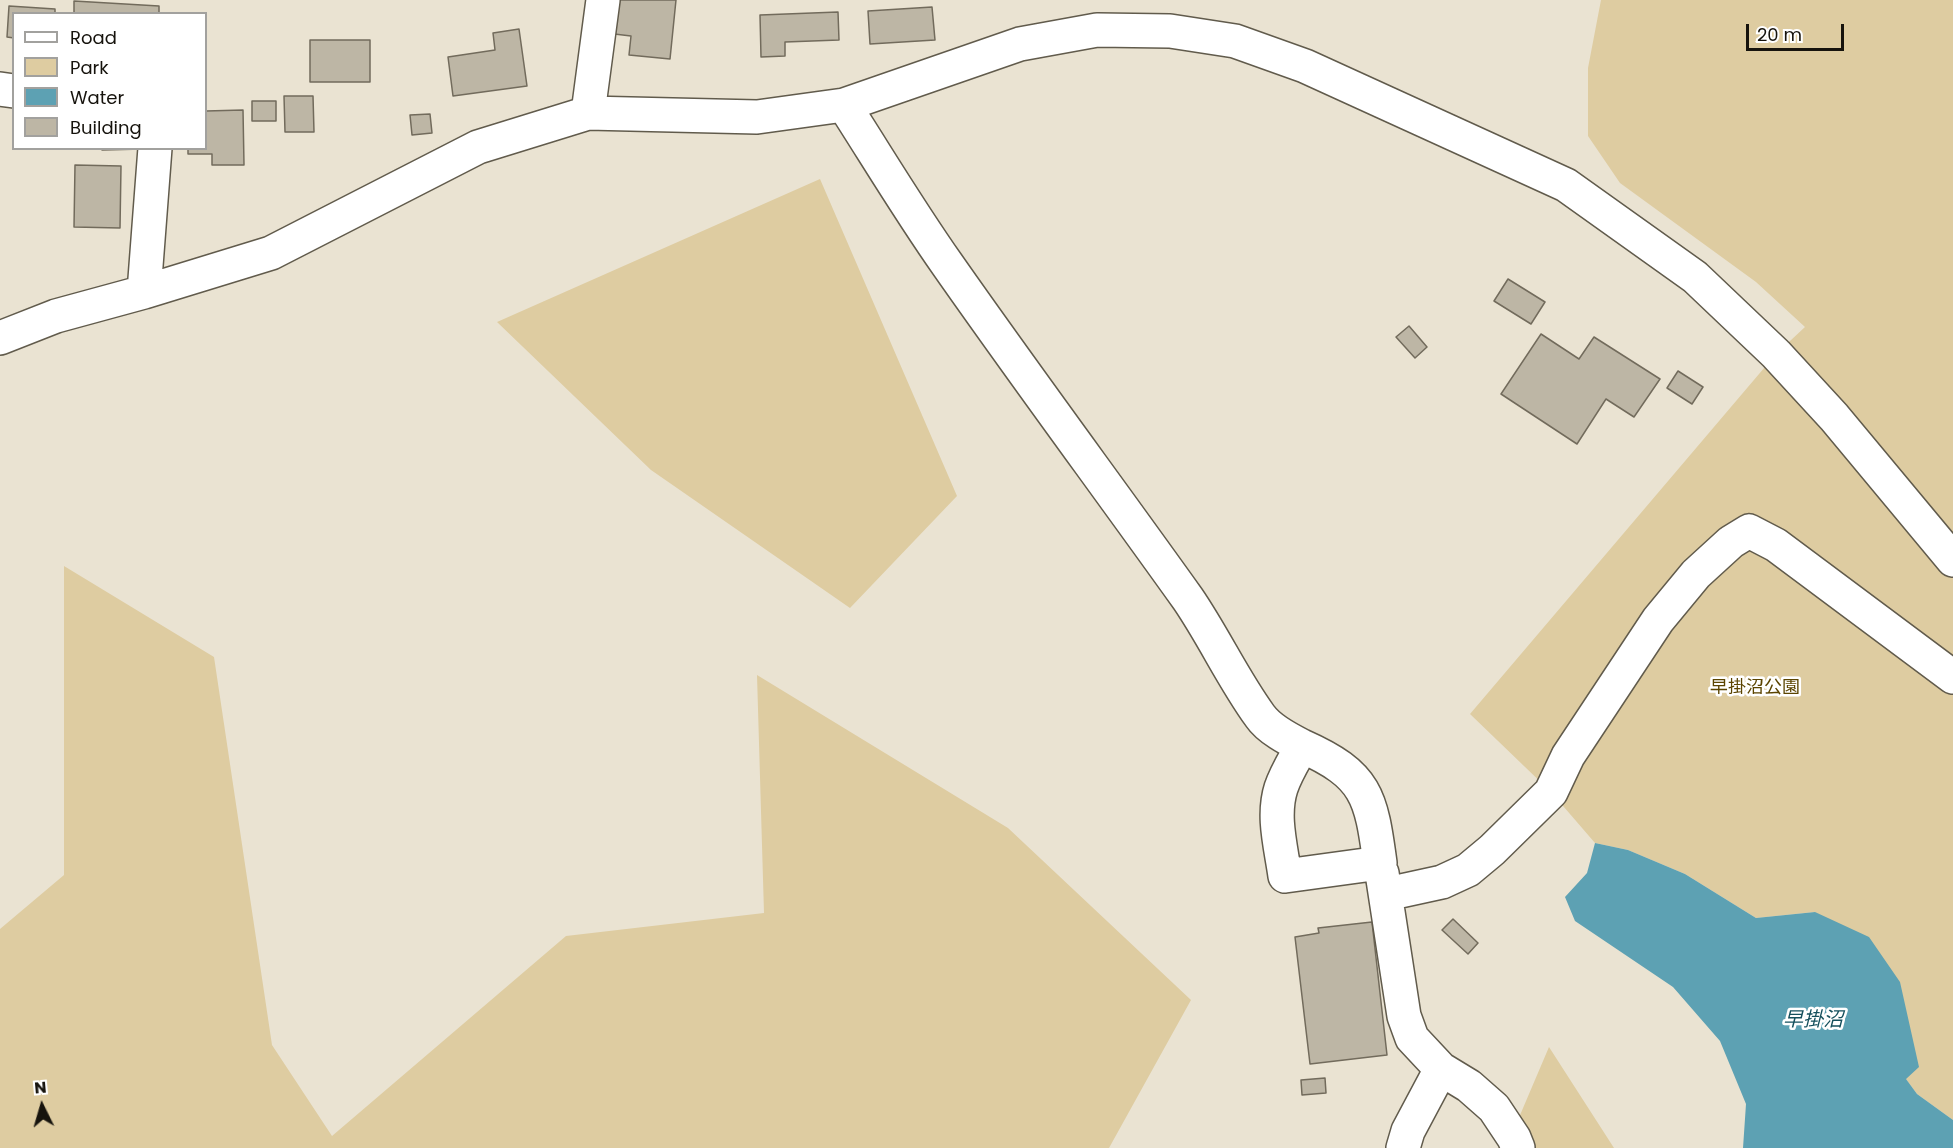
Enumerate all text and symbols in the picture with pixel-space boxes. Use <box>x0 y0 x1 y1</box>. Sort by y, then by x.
legend <box>12 12 207 150</box>
scale bar <box>1749 12 1846 50</box>
text: 20 m <box>1757 22 1802 47</box>
text: Road <box>70 25 117 50</box>
text: Park <box>70 55 109 80</box>
text: Water <box>70 85 124 110</box>
text: Building <box>70 115 142 140</box>
park label: 早掛沼公園 <box>1710 677 1800 699</box>
water label: 早掛沼 <box>1783 1009 1843 1033</box>
north arrow <box>12 1076 72 1136</box>
text: N <box>33 1076 47 1100</box>

